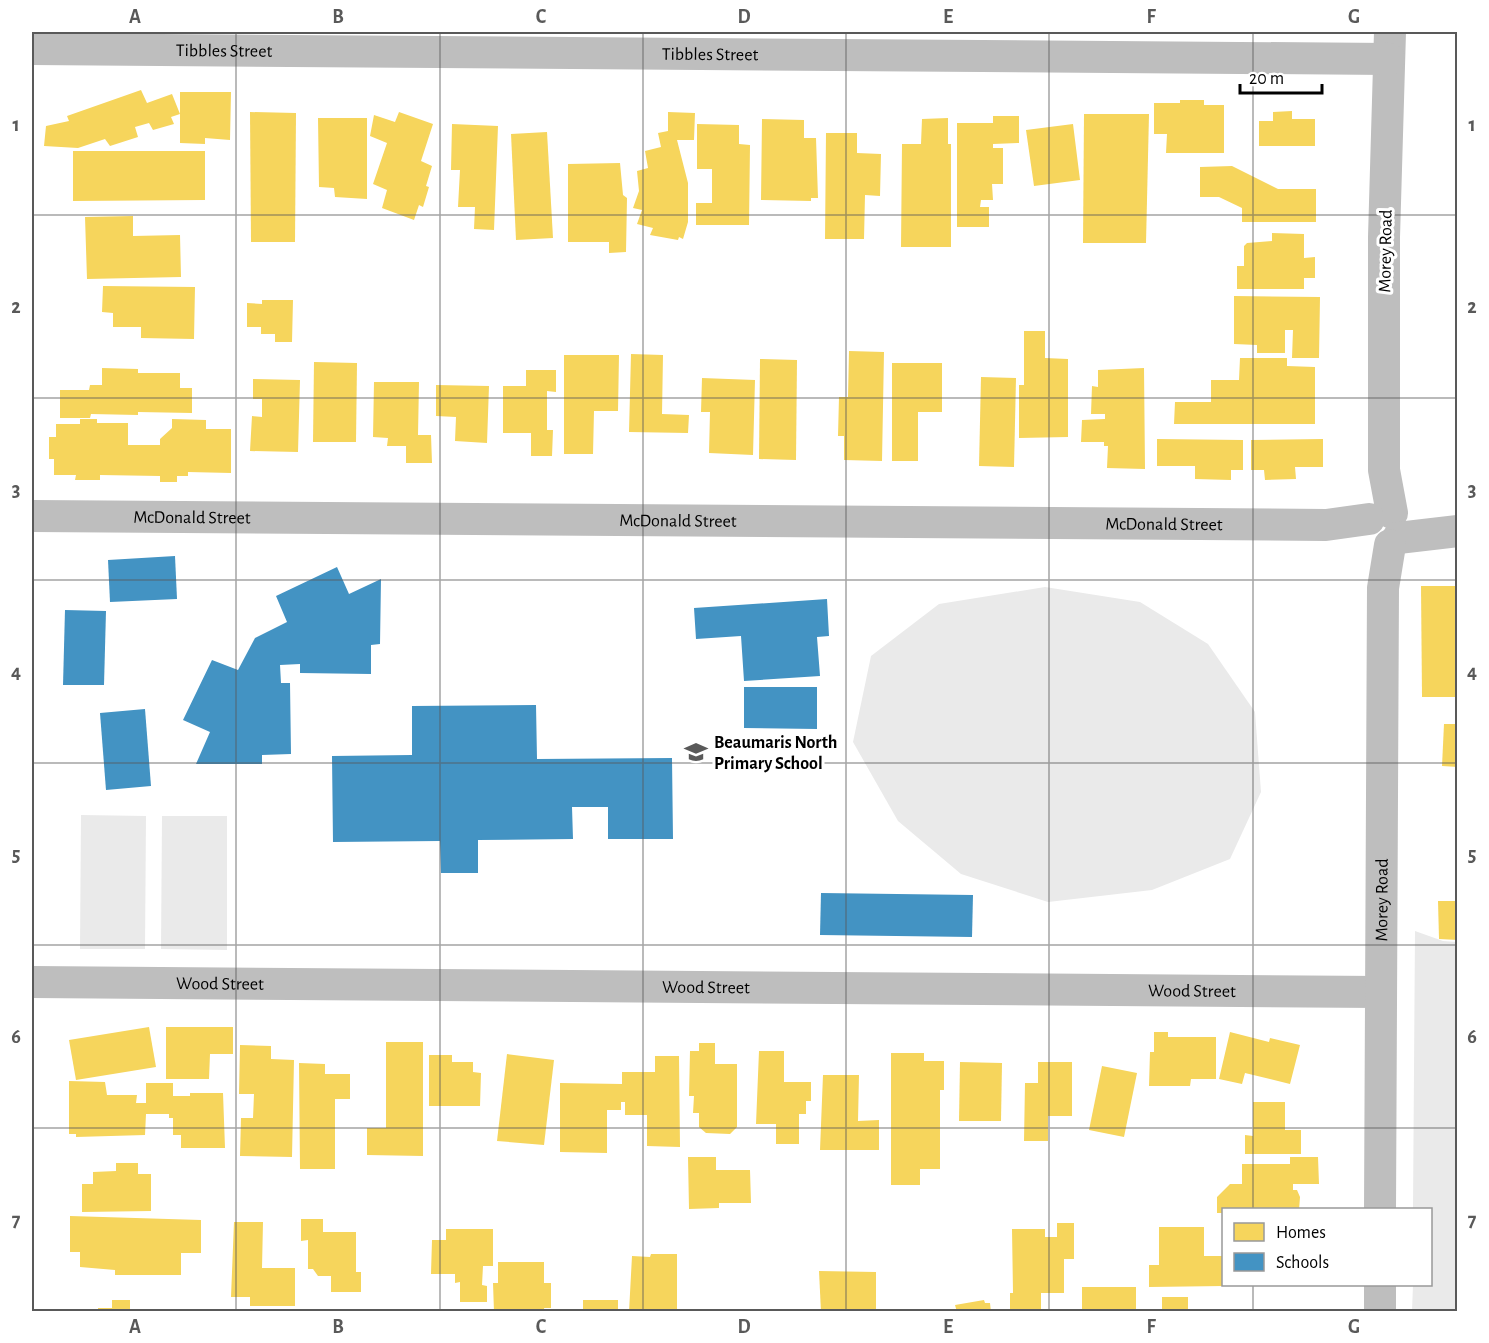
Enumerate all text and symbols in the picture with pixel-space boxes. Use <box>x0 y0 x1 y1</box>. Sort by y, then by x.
text: A <box>129 7 141 27</box>
text: B <box>332 7 344 27</box>
text: C <box>536 7 547 27</box>
text: D <box>737 7 751 27</box>
text: E <box>943 7 953 27</box>
text: F <box>1146 7 1156 27</box>
text: G <box>1348 7 1360 27</box>
street label: Tibbles Street <box>176 42 273 61</box>
street label: Tibbles Street <box>662 46 759 64</box>
scale bar <box>1240 57 1322 95</box>
text: 20 m <box>1249 70 1284 88</box>
text: 1 <box>12 115 20 135</box>
text: 1 <box>1468 115 1476 135</box>
street label: Morey Road <box>1376 209 1396 293</box>
text: 2 <box>11 297 21 317</box>
text: 2 <box>1467 297 1477 317</box>
text: 3 <box>12 480 20 500</box>
text: 3 <box>1468 480 1476 500</box>
street label: McDonald Street <box>133 509 251 528</box>
street label: McDonald Street <box>619 512 737 531</box>
street label: McDonald Street <box>1105 515 1223 534</box>
text: 4 <box>11 662 21 682</box>
text: 4 <box>1467 662 1477 682</box>
place label: Beaumaris North Primary School <box>714 734 837 773</box>
school or university icon: Beaumaris North Primary School <box>683 739 709 765</box>
text: 5 <box>12 845 20 865</box>
text: 5 <box>1468 845 1476 865</box>
street label: Morey Road <box>1373 858 1392 942</box>
street label: Wood Street <box>176 975 264 994</box>
street label: Wood Street <box>662 979 750 997</box>
street label: Wood Street <box>1148 982 1236 1001</box>
text: 6 <box>11 1027 21 1047</box>
text: 6 <box>1467 1027 1477 1047</box>
legend <box>1222 1208 1432 1286</box>
text: 7 <box>12 1210 21 1230</box>
text: 7 <box>1468 1210 1477 1230</box>
text: Homes <box>1276 1224 1326 1242</box>
text: Schools <box>1276 1254 1329 1272</box>
text: A <box>129 1317 141 1337</box>
text: B <box>332 1317 344 1337</box>
text: C <box>536 1317 547 1337</box>
text: D <box>737 1317 751 1337</box>
text: E <box>943 1317 953 1337</box>
text: F <box>1146 1317 1156 1337</box>
text: G <box>1348 1317 1360 1337</box>

